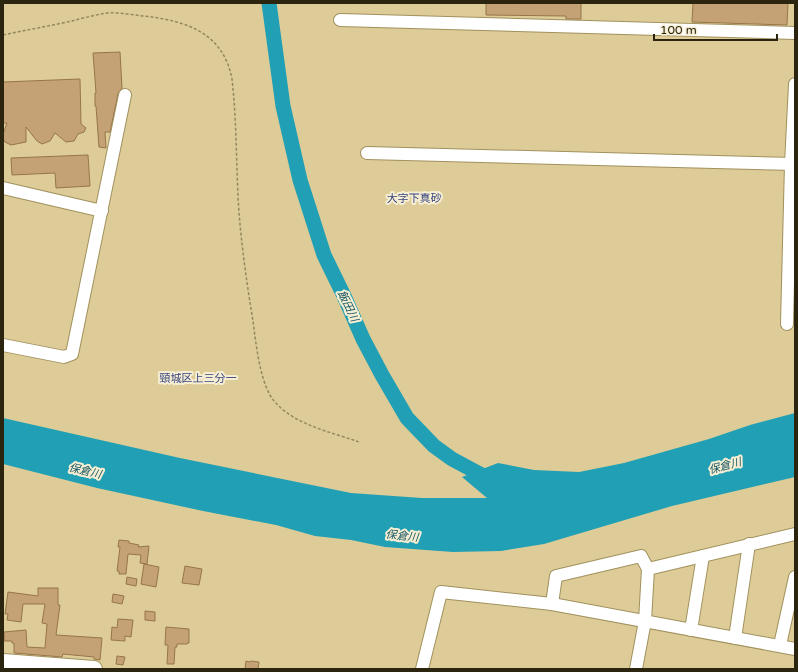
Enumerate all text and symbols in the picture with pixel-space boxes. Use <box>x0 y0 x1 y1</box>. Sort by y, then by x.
scale bar <box>654 16 777 42</box>
text: 100 m <box>660 23 697 37</box>
district label: 大字下真砂 <box>387 192 442 205</box>
water label: 飯田川 <box>335 288 362 325</box>
district label: 頸城区上三分一 <box>160 372 237 385</box>
water label: 保倉川 <box>707 455 744 477</box>
water label: 保倉川 <box>67 461 104 481</box>
water label: 保倉川 <box>385 528 420 544</box>

